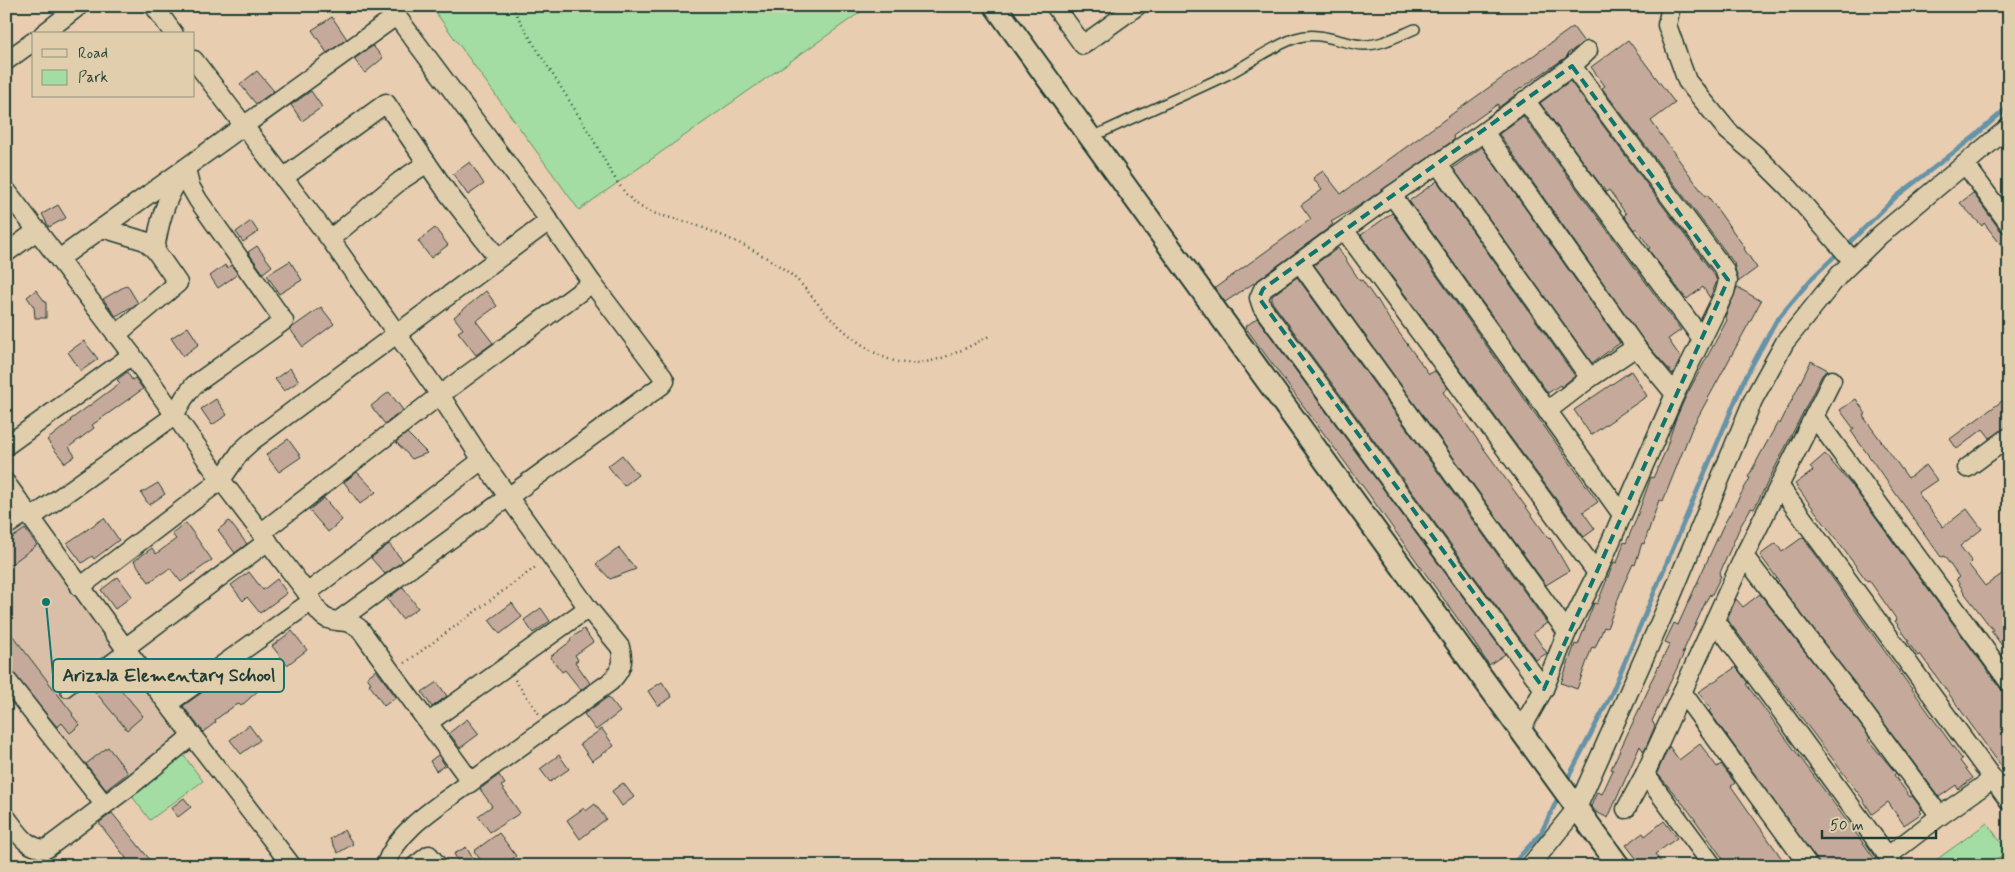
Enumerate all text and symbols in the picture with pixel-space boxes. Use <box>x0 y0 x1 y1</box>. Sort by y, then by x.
legend <box>32 32 195 98</box>
text: Road <box>78 44 108 64</box>
text: Park <box>78 68 108 88</box>
callout: Arizala Elementary School <box>53 659 284 692</box>
text: Arizala Elementary School <box>63 664 275 688</box>
scale bar <box>1822 807 1936 839</box>
text: 50 m <box>1830 816 1864 836</box>

